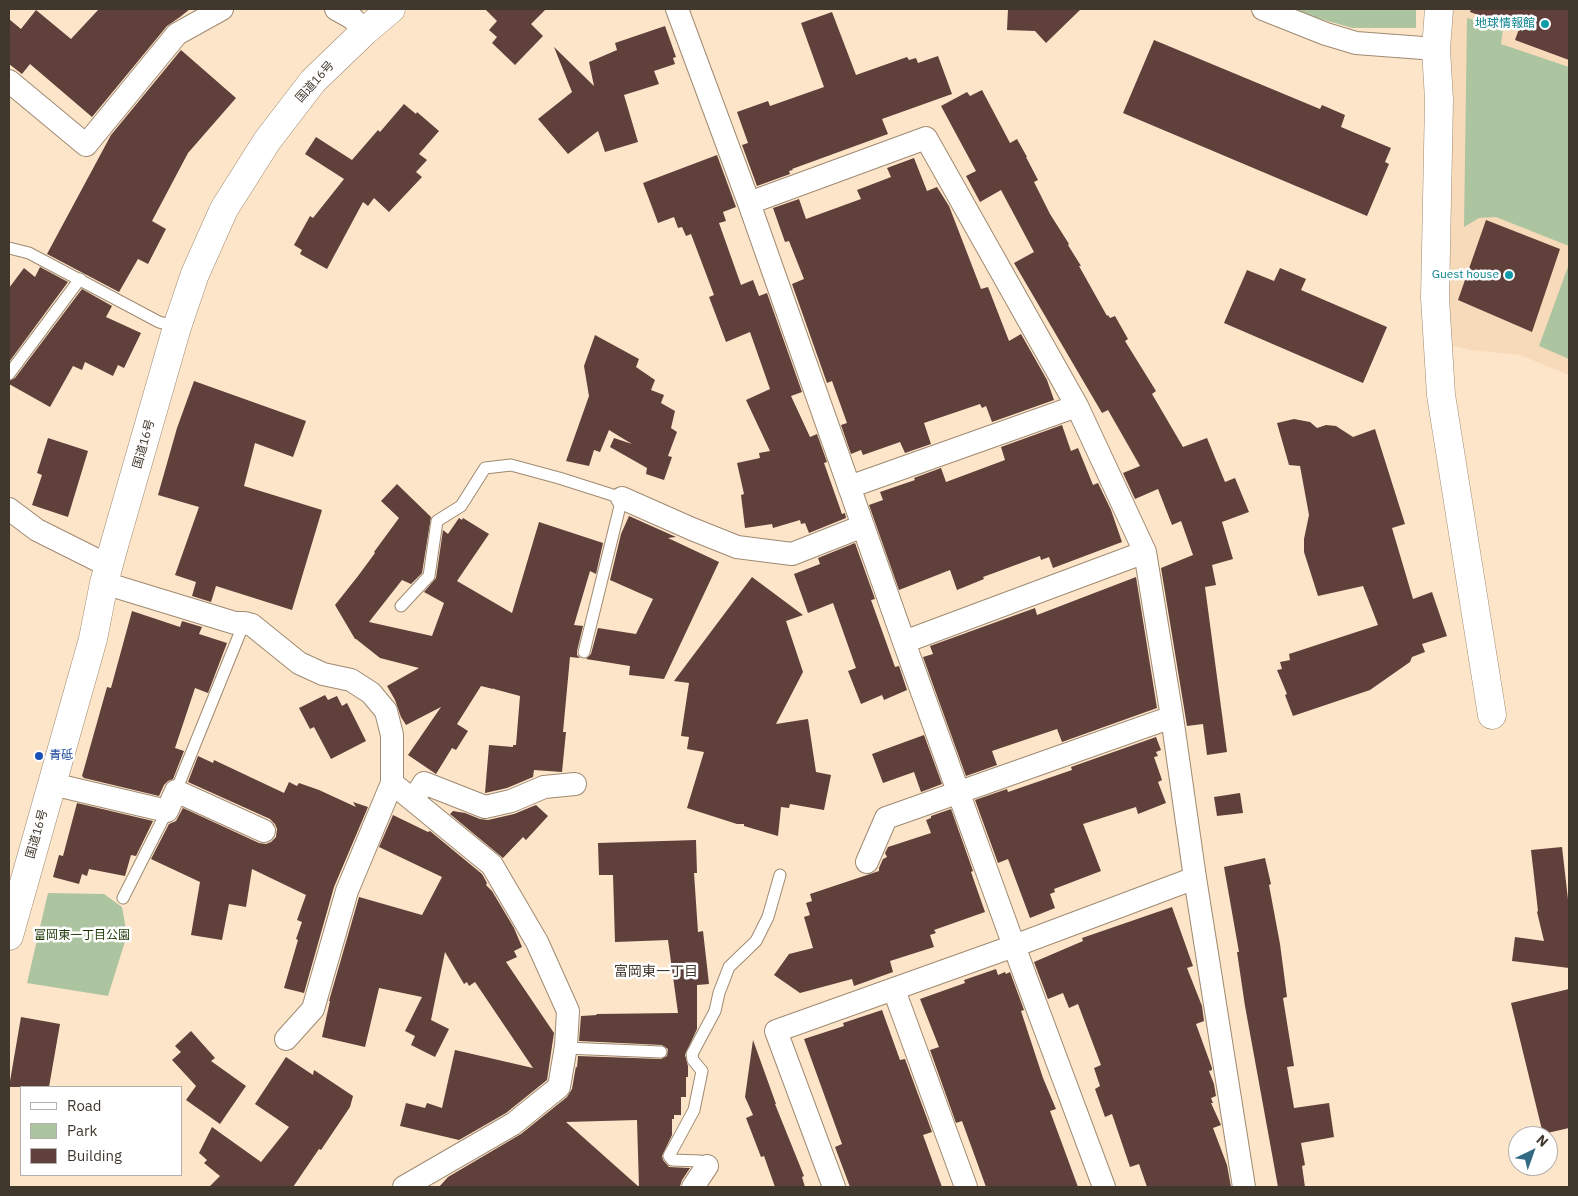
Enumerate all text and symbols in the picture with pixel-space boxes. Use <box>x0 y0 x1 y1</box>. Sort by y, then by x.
place label: 地球情報館 <box>1475 17 1535 31</box>
marker: 地球情報館 <box>1539 18 1551 30</box>
street label: 国道16号 <box>293 58 337 106</box>
place label: Guest house <box>1432 268 1499 282</box>
marker: Guest house <box>1503 269 1515 281</box>
street label: 国道16号 <box>130 418 158 470</box>
place label: 青砥 <box>49 749 73 763</box>
marker: 青砥 <box>33 750 45 762</box>
street label: 国道16号 <box>23 808 51 860</box>
park label: 富岡東一丁目公園 <box>34 929 130 943</box>
district label: 富岡東一丁目 <box>614 964 698 980</box>
legend <box>20 1086 182 1176</box>
text: Road <box>67 1096 102 1115</box>
text: Park <box>67 1121 97 1140</box>
north arrow <box>1508 1126 1558 1176</box>
text: N <box>1533 1131 1552 1151</box>
text: Building <box>67 1146 122 1165</box>

